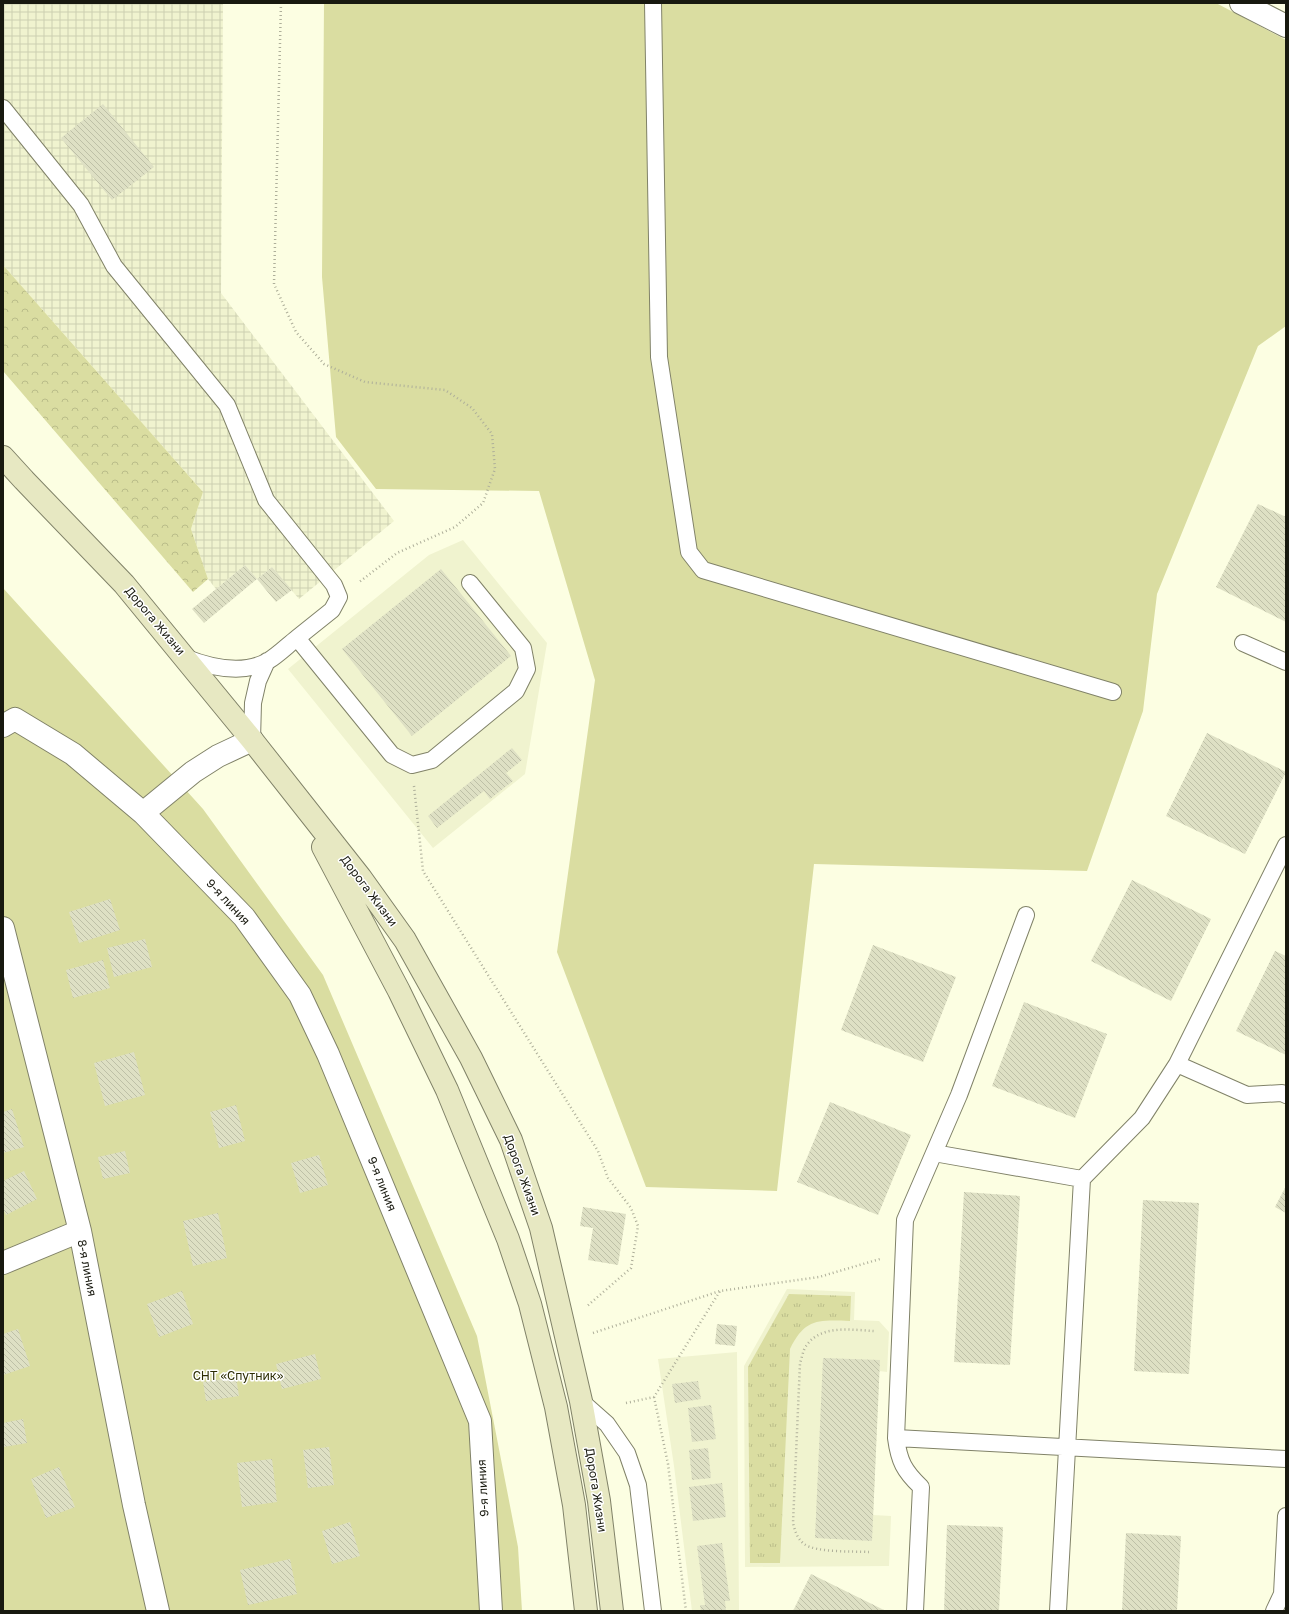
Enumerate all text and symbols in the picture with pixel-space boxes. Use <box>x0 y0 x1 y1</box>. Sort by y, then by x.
street label: Дорога Жизни <box>122 583 189 658</box>
street label: Дорога Жизни <box>338 852 401 929</box>
street label: 9-я линия <box>203 876 253 928</box>
street label: Дорога Жизни <box>501 1132 544 1217</box>
street label: 9-я линия <box>365 1154 400 1213</box>
street label: 8-я линия <box>75 1238 100 1298</box>
park label: СНТ «Спутник» <box>193 1368 284 1383</box>
street label: Дорога Жизни <box>582 1447 611 1533</box>
street label: 9-я линия <box>474 1459 491 1517</box>

